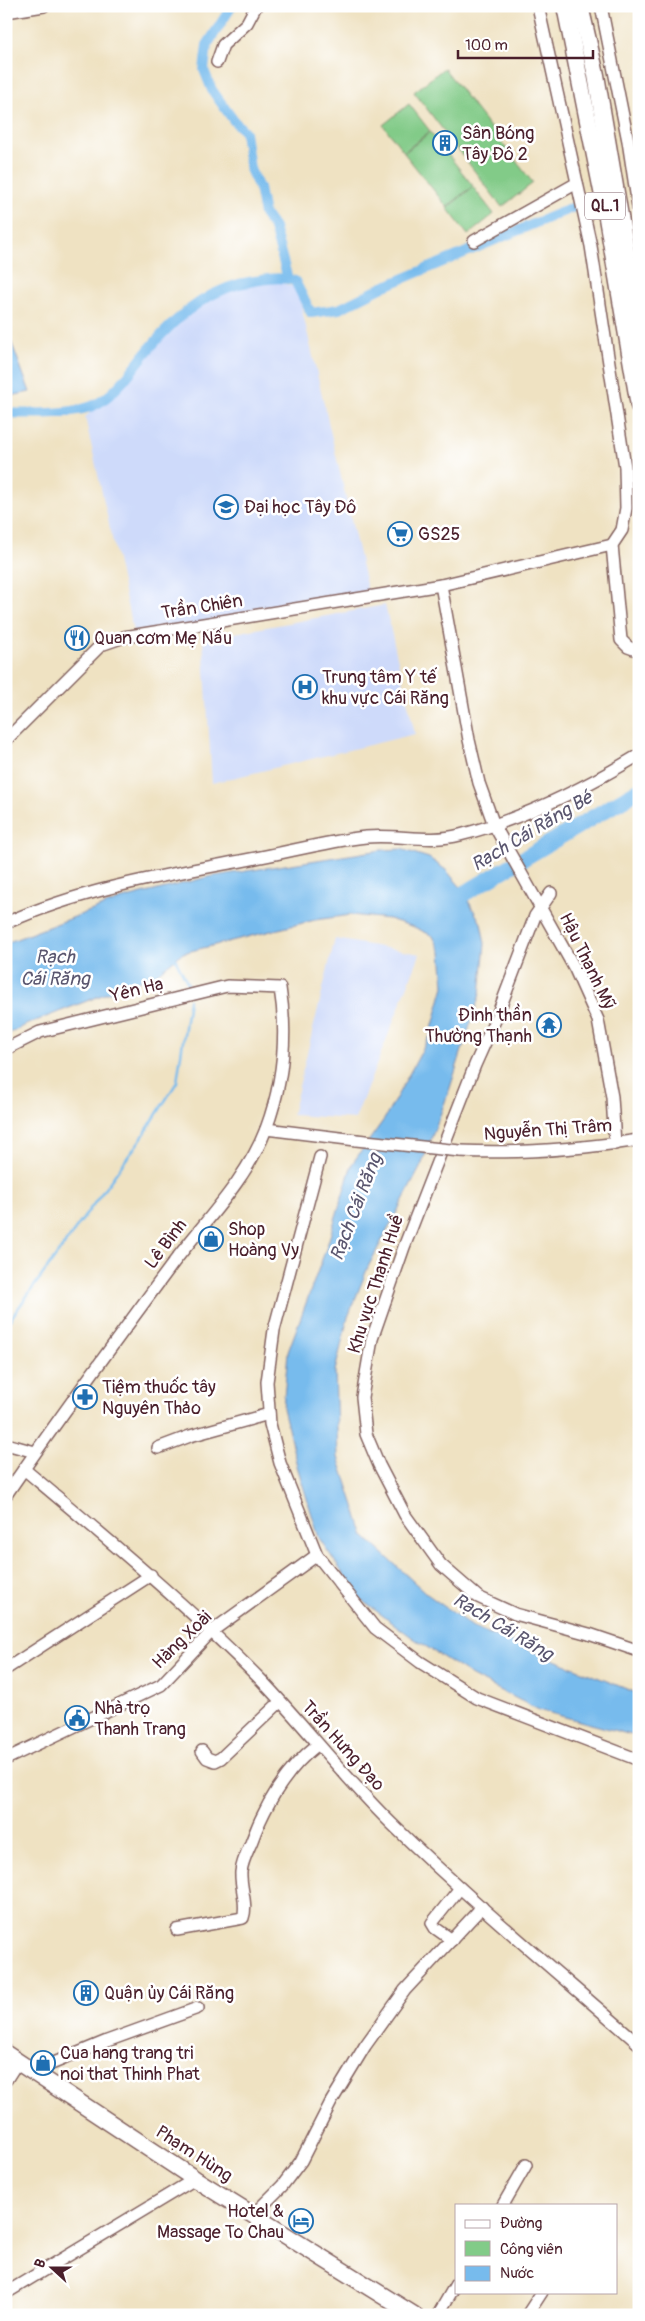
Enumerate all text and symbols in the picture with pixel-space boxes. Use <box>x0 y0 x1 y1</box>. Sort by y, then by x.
scale bar <box>458 28 592 60</box>
text: 100 m <box>465 36 508 55</box>
place label: Sân Bóng Tây Đô 2 <box>462 122 534 166</box>
building icon: Sân Bóng Tây Đô 2 <box>432 130 458 156</box>
road number: QL.1 <box>585 192 625 220</box>
school or university icon: Đại học Tây Đô <box>213 494 239 520</box>
place label: Đại học Tây Đô <box>244 496 357 519</box>
supermarket icon: GS25 <box>387 521 413 547</box>
place label: GS25 <box>418 523 460 546</box>
street label: Trần Chiên <box>160 588 244 625</box>
restaurant icon: Quan cơm Mẹ Nấu <box>64 625 90 651</box>
place label: Quan cơm Mẹ Nấu <box>94 627 232 650</box>
place label: Trung tâm Y tế khu vực Cái Răng <box>322 666 449 710</box>
hospital icon: Trung tâm Y tế khu vực Cái Răng <box>292 674 318 700</box>
water label: Rạch Cái Răng Bé <box>467 785 598 877</box>
street label: Hậu Thạnh Mỹ <box>554 909 620 1013</box>
water label: Rạch Cái Răng <box>20 945 91 991</box>
street label: Yên Hạ <box>107 972 166 1008</box>
place label: Đình thần Thường Thạnh <box>425 1003 532 1048</box>
temple icon: Đình thần Thường Thạnh <box>536 1012 562 1038</box>
street label: Nguyễn Thị Trâm <box>483 1114 613 1146</box>
water label: Rạch Cái Răng <box>325 1149 388 1264</box>
street label: Khu vực Thạnh Huề <box>343 1212 409 1356</box>
street label: Lê Bình <box>140 1214 192 1274</box>
place label: Shop Hoàng Vy <box>228 1218 299 1262</box>
shop icon: Shop Hoàng Vy <box>198 1226 224 1252</box>
place label: Tiệm thuốc tây Nguyên Thảo <box>102 1376 216 1420</box>
pharmacy icon: Tiệm thuốc tây Nguyên Thảo <box>72 1384 98 1410</box>
water label: Rạch Cái Răng <box>449 1588 559 1667</box>
street label: Hàng Xoài <box>147 1606 217 1674</box>
street label: Trần Hưng Đạo <box>296 1695 391 1796</box>
place label: Nhà trọ Thanh Trang <box>94 1697 186 1741</box>
public building icon: Nhà trọ Thanh Trang <box>64 1705 90 1731</box>
building icon: Quận ủy Cái Răng <box>73 1980 99 2006</box>
place label: Quận ủy Cái Răng <box>104 1982 234 2005</box>
place label: Cua hang trang tri noi that Thinh Phat <box>60 2042 200 2086</box>
shop icon: Cua hang trang tri noi that Thinh Phat <box>30 2050 56 2076</box>
street label: Phạm Hùng <box>151 2121 237 2187</box>
place label: Hotel & Massage To Chau <box>157 2200 284 2244</box>
legend <box>455 2204 618 2294</box>
hotel icon: Hotel & Massage To Chau <box>288 2208 314 2234</box>
text: Đường <box>500 2214 542 2233</box>
text: Công viên <box>500 2240 563 2259</box>
north arrow <box>28 2244 78 2294</box>
text: B <box>31 2257 50 2270</box>
text: Nước <box>500 2264 534 2283</box>

